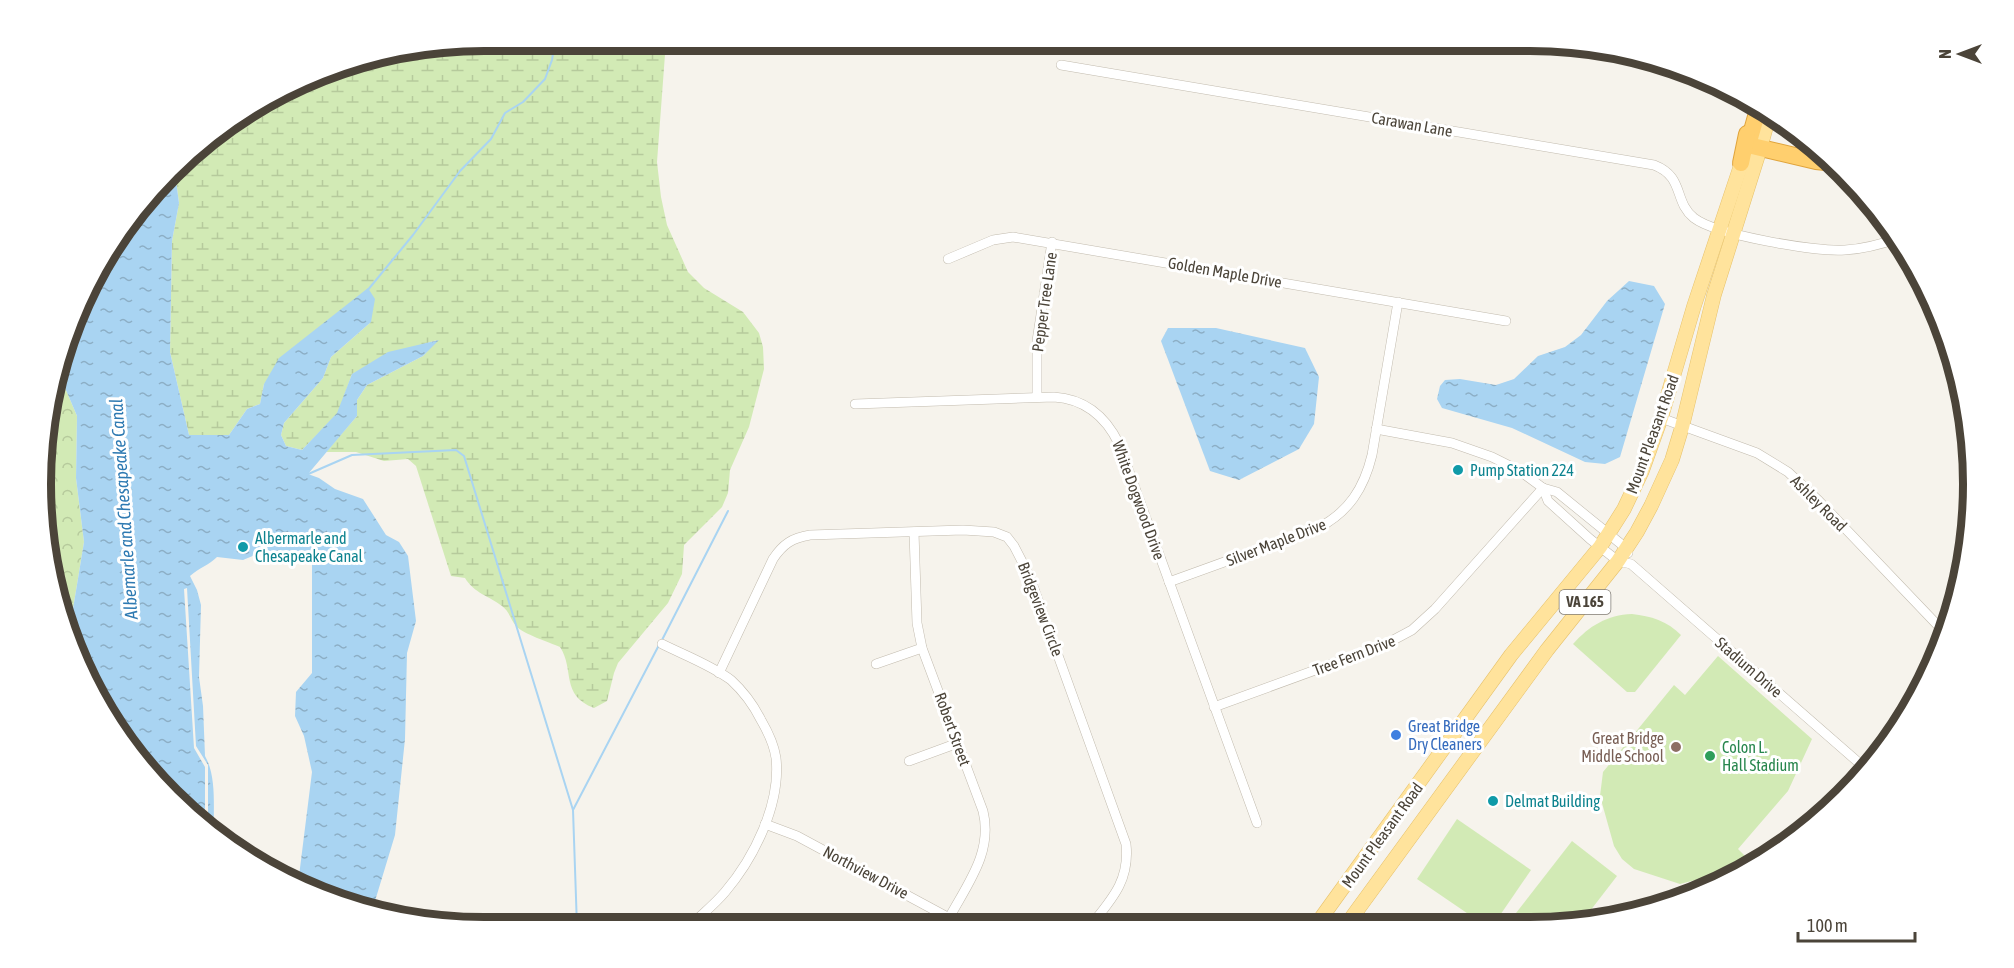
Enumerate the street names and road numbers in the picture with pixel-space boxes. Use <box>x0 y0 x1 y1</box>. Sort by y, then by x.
street label: Carawan Lane <box>1370 108 1454 140</box>
street label: Pepper Tree Lane <box>1028 251 1061 353</box>
street label: Golden Maple Drive <box>1167 253 1283 292</box>
street label: Mount Pleasant Road <box>1622 372 1682 496</box>
street label: White Dogwood Drive <box>1108 438 1169 562</box>
street label: Ashley Road <box>1787 471 1851 535</box>
street label: Silver Maple Drive <box>1224 515 1329 570</box>
street label: Bridgeview Circle <box>1014 559 1067 659</box>
road number: VA 165 <box>1560 590 1610 614</box>
street label: Tree Fern Drive <box>1310 631 1398 679</box>
street label: Stadium Drive <box>1712 633 1786 701</box>
street label: Robert Street <box>931 690 975 769</box>
street label: Mount Pleasant Road <box>1338 779 1426 891</box>
street label: Northview Drive <box>820 842 912 902</box>

